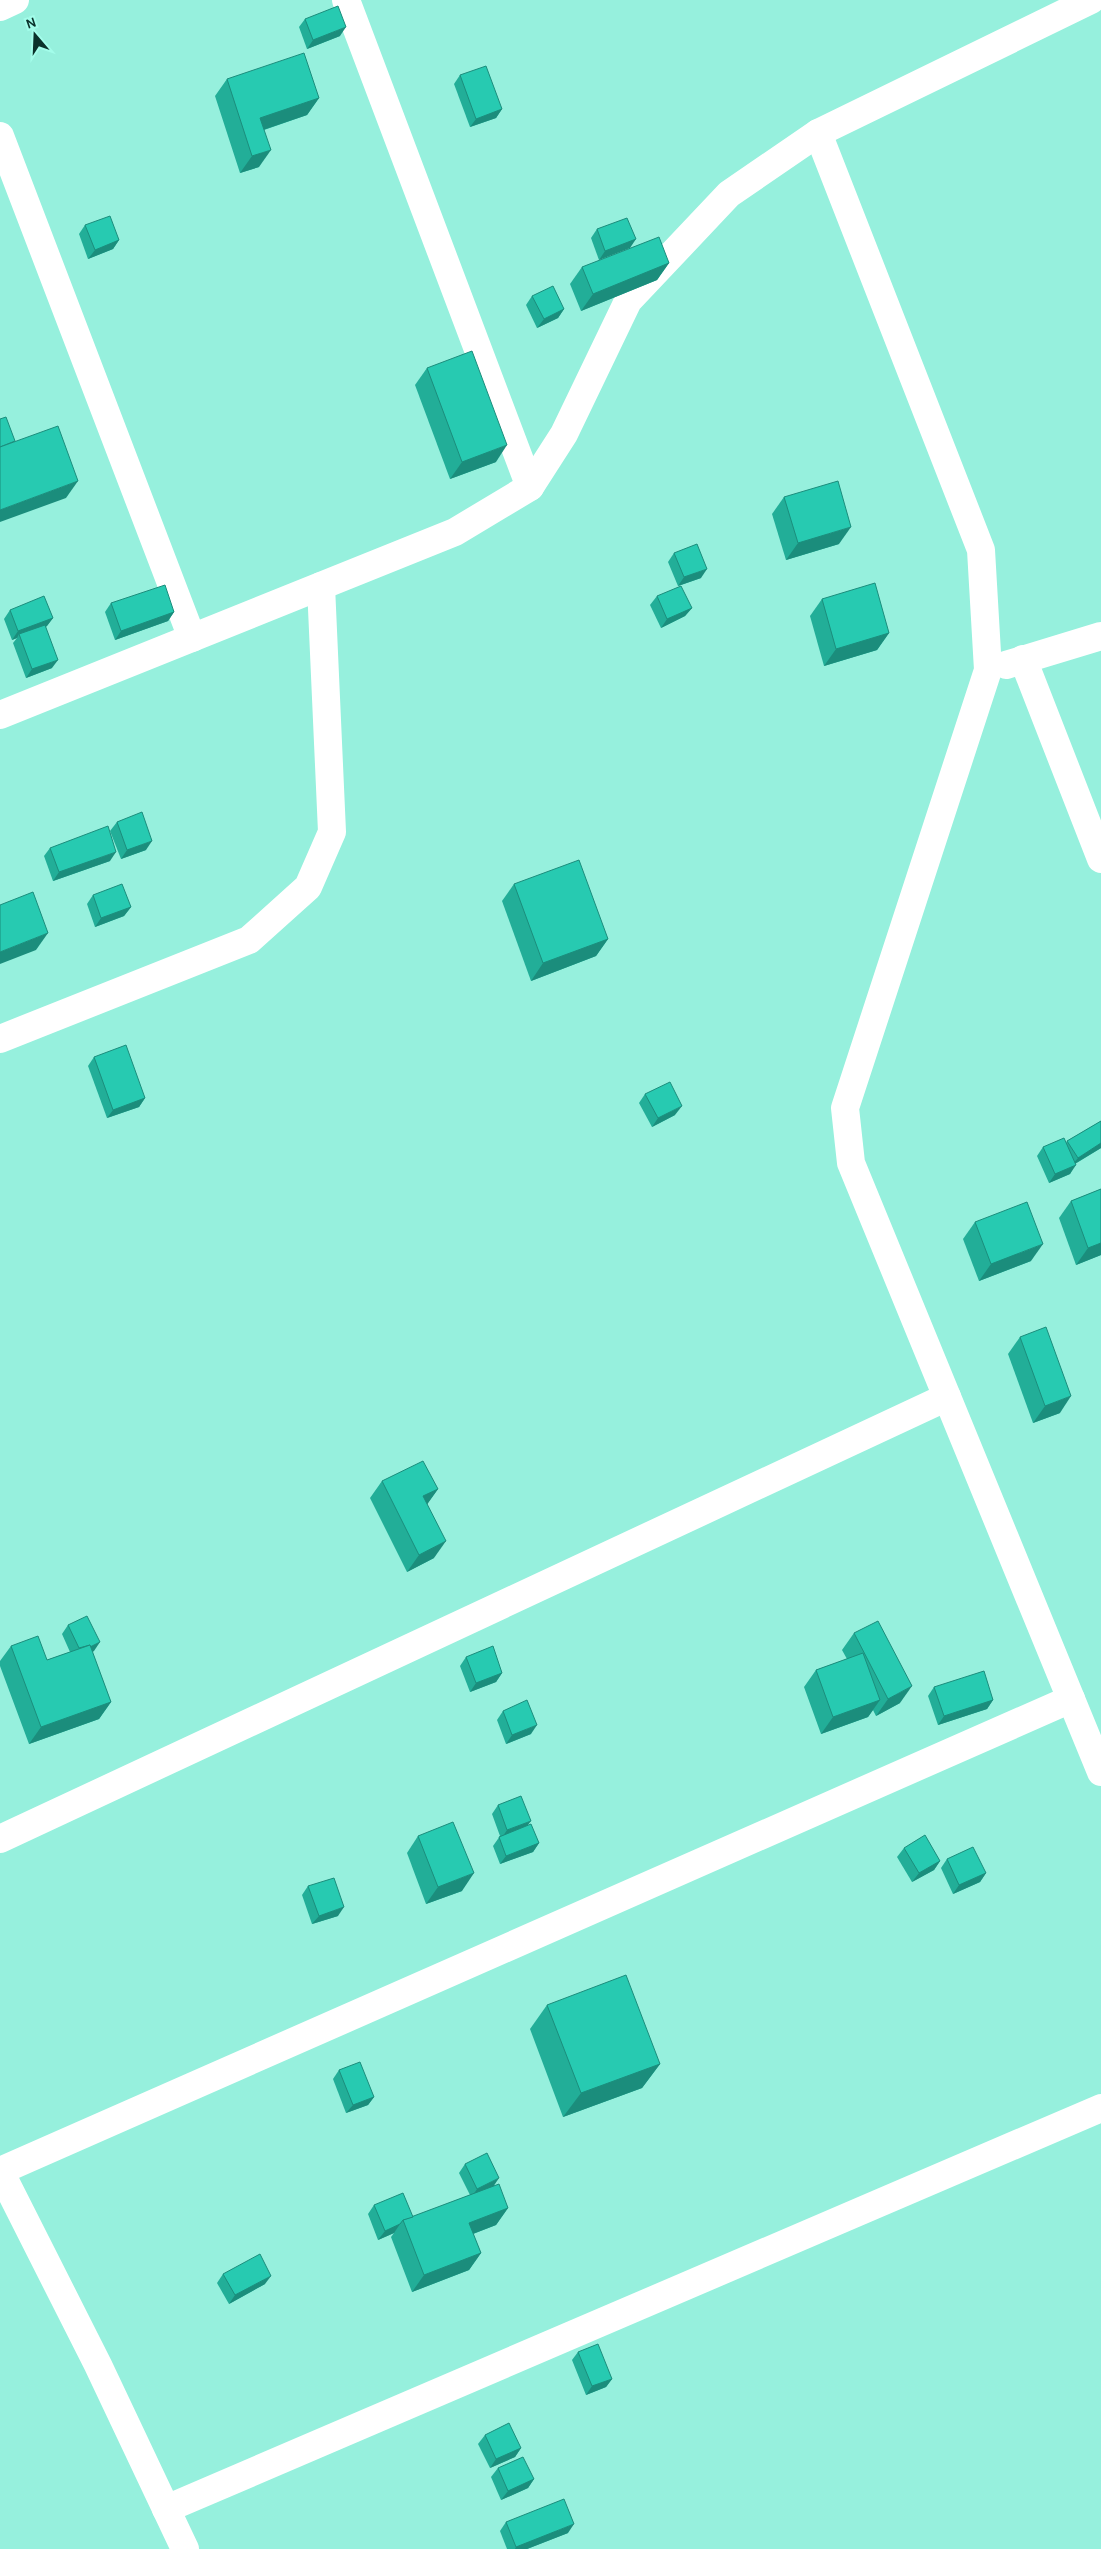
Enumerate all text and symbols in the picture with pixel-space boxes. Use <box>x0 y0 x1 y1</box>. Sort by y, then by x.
north arrow <box>10 10 60 60</box>
text: N <box>23 14 38 33</box>

